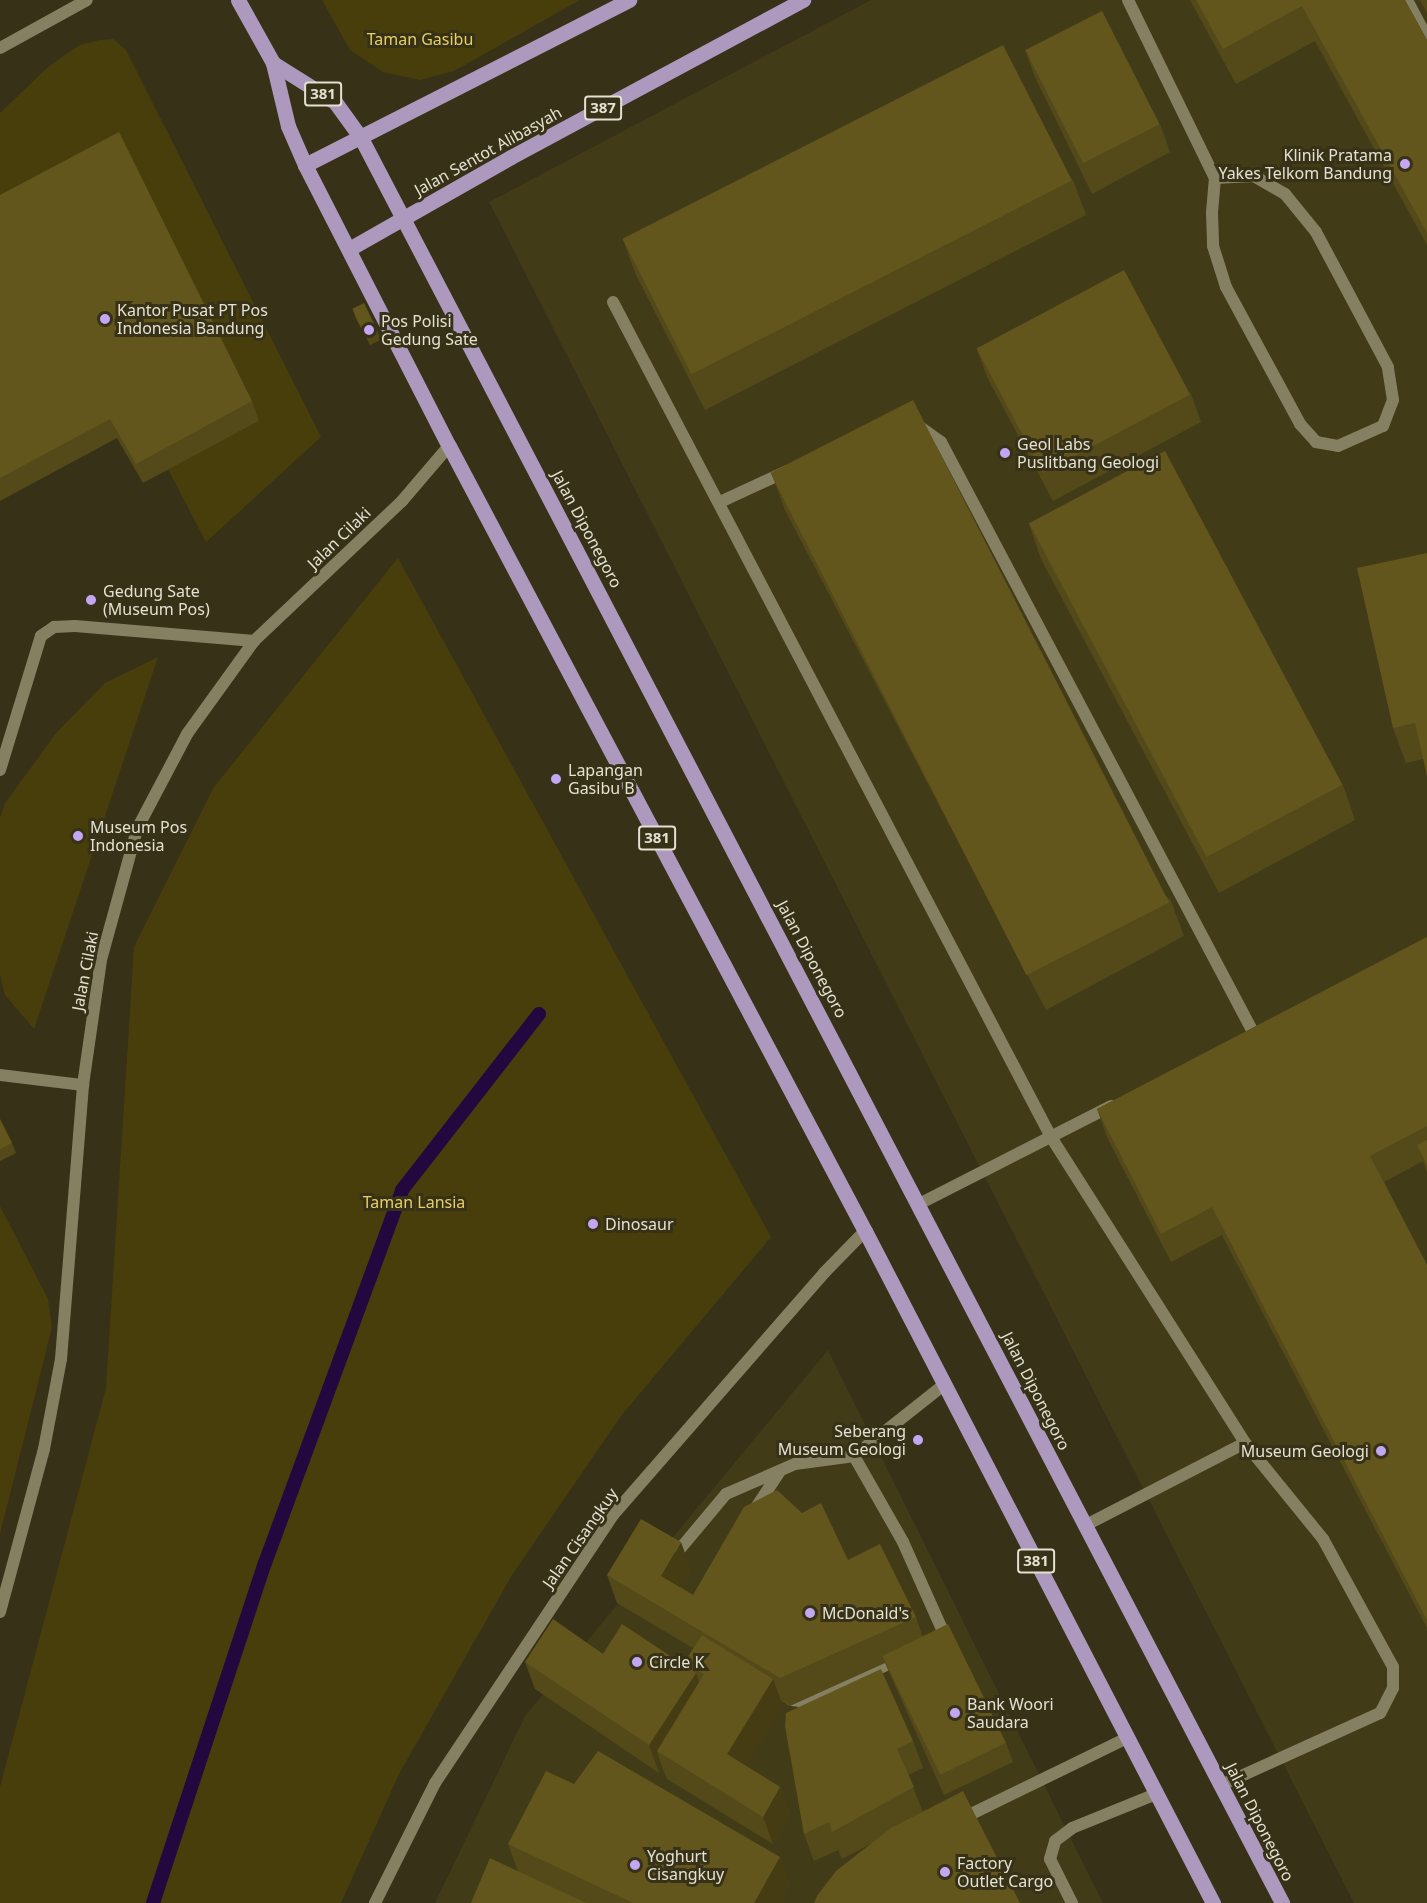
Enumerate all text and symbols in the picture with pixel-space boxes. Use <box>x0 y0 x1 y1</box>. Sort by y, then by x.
park label: Taman Gasibu <box>367 29 473 49</box>
road number: 381 <box>304 82 342 106</box>
road number: 387 <box>584 96 622 120</box>
street label: Jalan Sentot Alibasyah <box>411 102 565 200</box>
place label: Klinik Pratama Yakes Telkom Bandung <box>1218 145 1392 183</box>
marker: Klinik Pratama Yakes Telkom Bandung <box>1396 155 1414 173</box>
place label: Kantor Pusat PT Pos Indonesia Bandung <box>117 300 268 338</box>
place label: Pos Polisi Gedung Sate <box>381 311 478 349</box>
marker: Kantor Pusat PT Pos Indonesia Bandung <box>98 312 112 326</box>
marker: Pos Polisi Gedung Sate <box>362 323 376 337</box>
place label: Geol Labs Puslitbang Geologi <box>1017 434 1159 472</box>
marker: Geol Labs Puslitbang Geologi <box>998 446 1012 460</box>
street label: Jalan Diponegoro <box>548 467 626 591</box>
street label: Jalan Cilaki <box>303 503 375 573</box>
place label: Gedung Sate (Museum Pos) <box>103 581 210 619</box>
marker: Gedung Sate (Museum Pos) <box>84 593 98 607</box>
place label: Lapangan Gasibu B <box>568 760 643 798</box>
marker: Lapangan Gasibu B <box>549 772 563 786</box>
place label: Museum Pos Indonesia <box>90 817 187 855</box>
road number: 381 <box>638 826 676 850</box>
marker: Museum Pos Indonesia <box>71 829 85 843</box>
street label: Jalan Diponegoro <box>773 897 851 1021</box>
street label: Jalan Cilaki <box>68 930 102 1012</box>
park label: Taman Lansia <box>363 1192 465 1212</box>
place label: Dinosaur <box>605 1214 674 1234</box>
marker: Dinosaur <box>586 1217 600 1231</box>
street label: Jalan Diponegoro <box>998 1329 1074 1453</box>
place label: Seberang Museum Geologi <box>778 1421 906 1459</box>
marker: Seberang Museum Geologi <box>911 1433 925 1447</box>
place label: Museum Geologi <box>1241 1441 1369 1461</box>
marker: Museum Geologi <box>1374 1444 1388 1458</box>
street label: Jalan Cisangkuy <box>538 1484 622 1592</box>
road number: 381 <box>1016 1549 1056 1573</box>
place label: McDonald's <box>822 1603 909 1623</box>
marker: McDonald's <box>803 1606 817 1620</box>
place label: Circle K <box>649 1652 704 1672</box>
marker: Circle K <box>630 1655 644 1669</box>
place label: Bank Woori Saudara <box>967 1694 1054 1732</box>
marker: Bank Woori Saudara <box>948 1706 962 1720</box>
street label: Jalan Diponegoro <box>1222 1760 1298 1884</box>
place label: Yoghurt Cisangkuy <box>647 1846 724 1884</box>
place label: Factory Outlet Cargo <box>957 1853 1053 1891</box>
marker: Yoghurt Cisangkuy <box>628 1858 642 1872</box>
marker: Factory Outlet Cargo <box>938 1865 952 1879</box>

